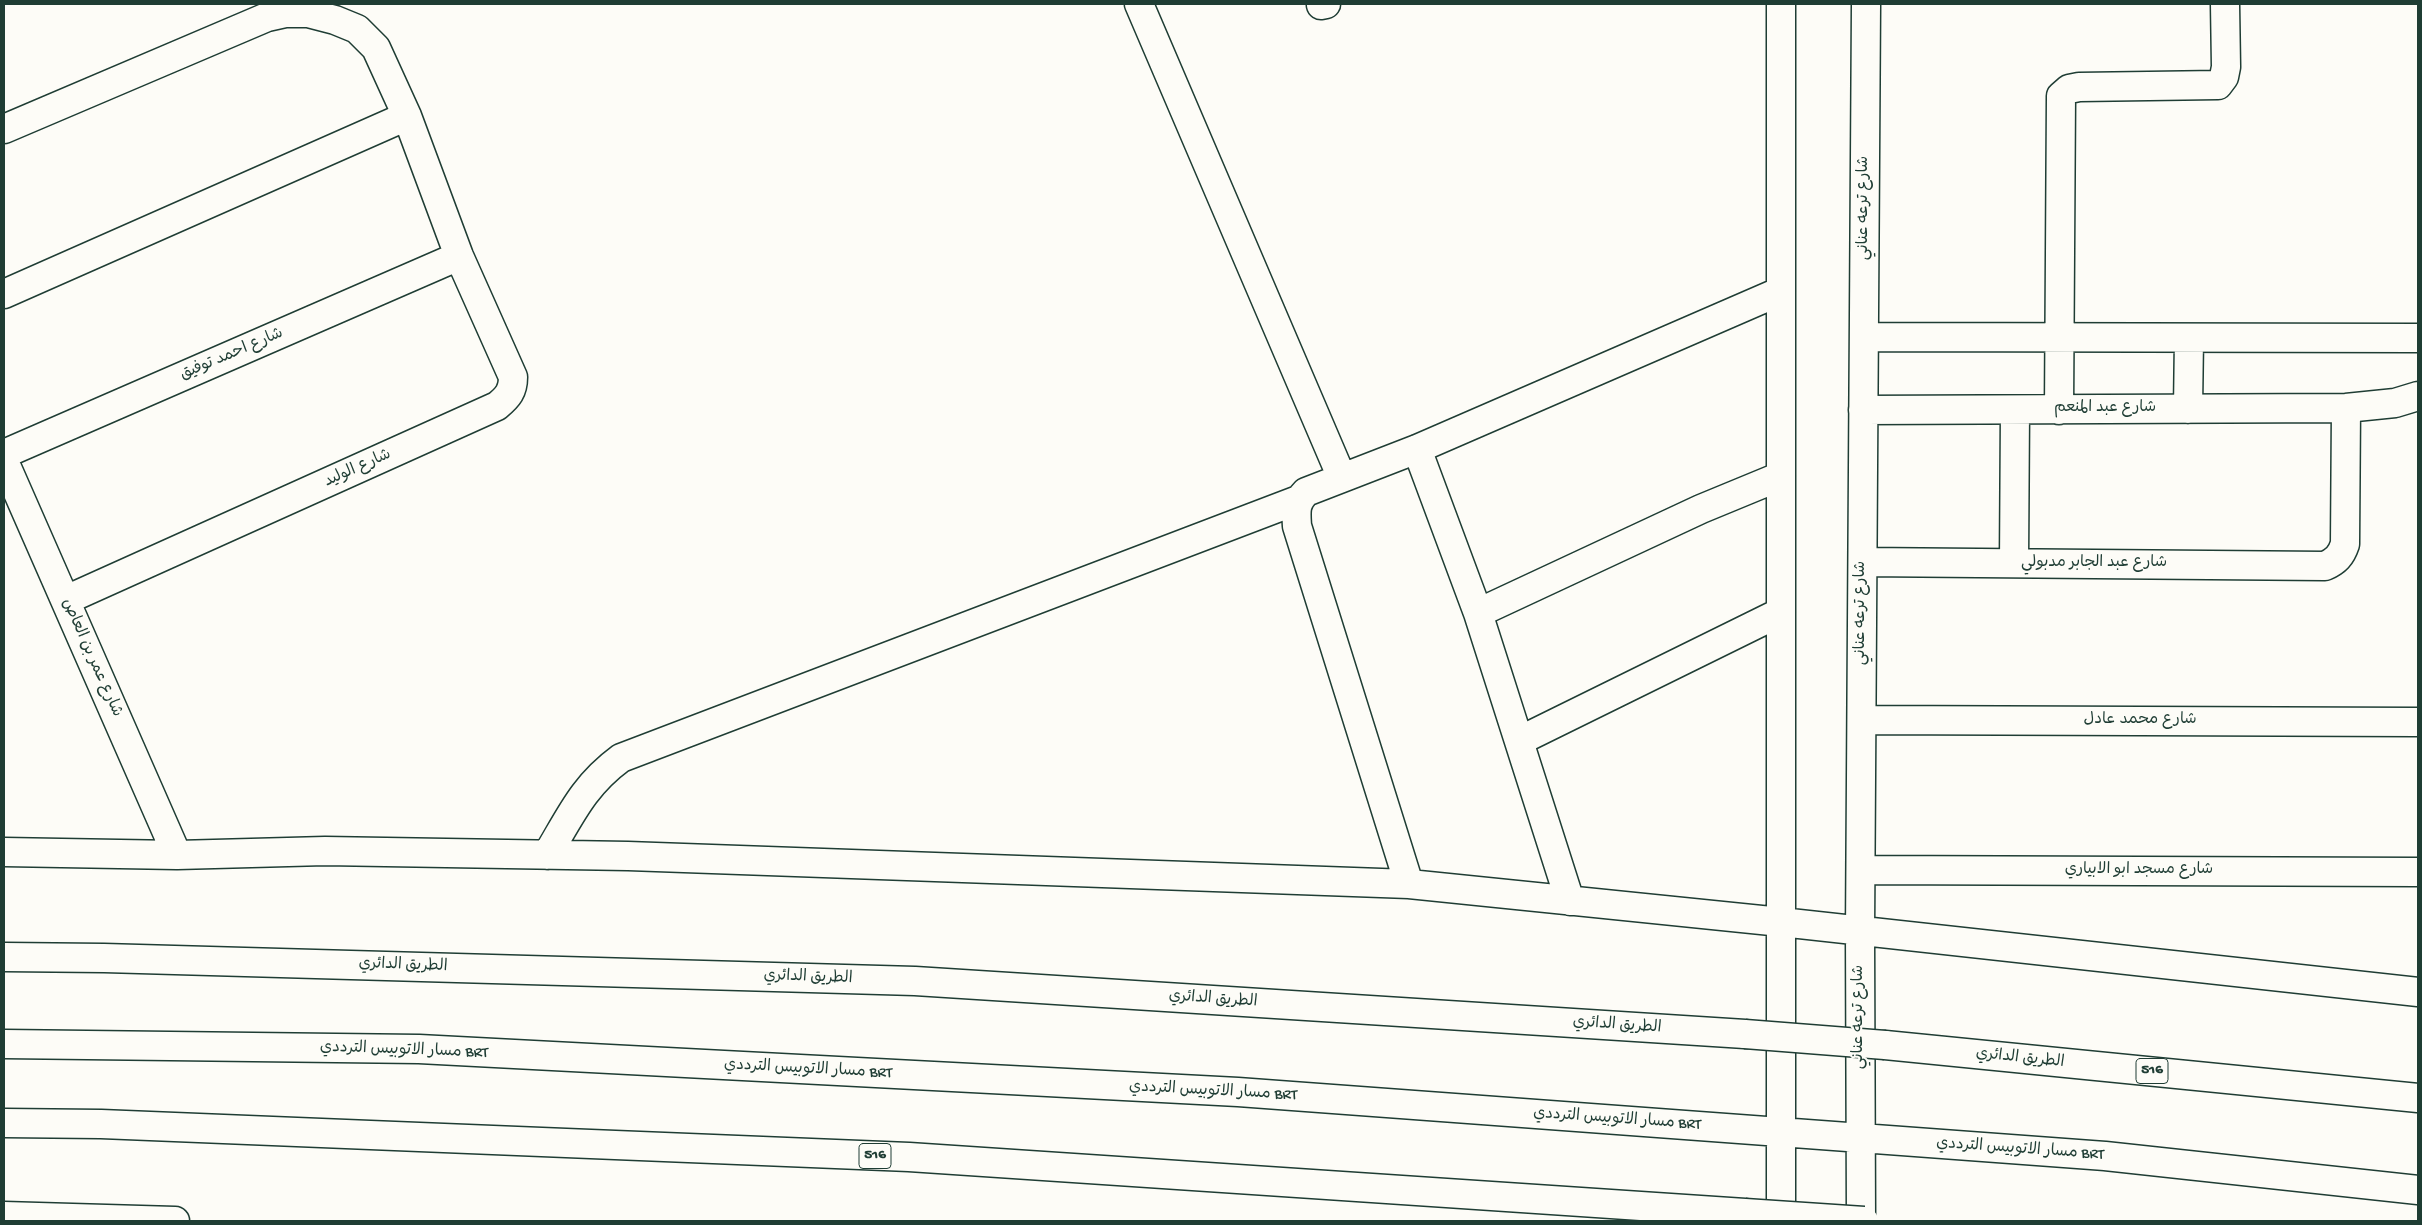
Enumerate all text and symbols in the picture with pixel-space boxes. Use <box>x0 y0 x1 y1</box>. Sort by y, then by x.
street label: شارع ترعه عناني <box>1855 156 1875 260</box>
street label: شارع احمد توفيق <box>178 325 286 385</box>
street label: شارع عبد المنعم <box>2054 399 2156 419</box>
street label: شارع الوليد <box>322 446 394 492</box>
street label: شارع عبد الجابر مدبولي <box>2021 554 2167 574</box>
street label: شارع ترعه عناني <box>1852 561 1872 665</box>
street label: شارع عمر بن العاص <box>56 596 126 720</box>
street label: شارع محمد عادل <box>2083 711 2197 731</box>
street label: شارع مسجد ابو الابياري <box>2065 861 2213 881</box>
street label: الطريق الدائري <box>358 955 448 977</box>
street label: شارع ترعه عناني <box>1850 965 1870 1069</box>
street label: الطريق الدائري <box>763 967 853 989</box>
street label: الطريق الدائري <box>1168 987 1258 1013</box>
street label: الطريق الدائري <box>1572 1013 1662 1039</box>
street label: مسار الاتوبيس الترددي BRT <box>320 1038 488 1064</box>
street label: الطريق الدائري <box>1975 1045 2065 1073</box>
street label: مسار الاتوبيس الترددي BRT <box>723 1056 893 1084</box>
road number: 516 <box>2136 1058 2168 1084</box>
street label: مسار الاتوبيس الترددي BRT <box>1128 1078 1298 1106</box>
street label: مسار الاتوبيس الترددي BRT <box>1532 1105 1702 1135</box>
street label: مسار الاتوبيس الترددي BRT <box>1935 1135 2105 1165</box>
road number: 516 <box>859 1144 891 1168</box>

